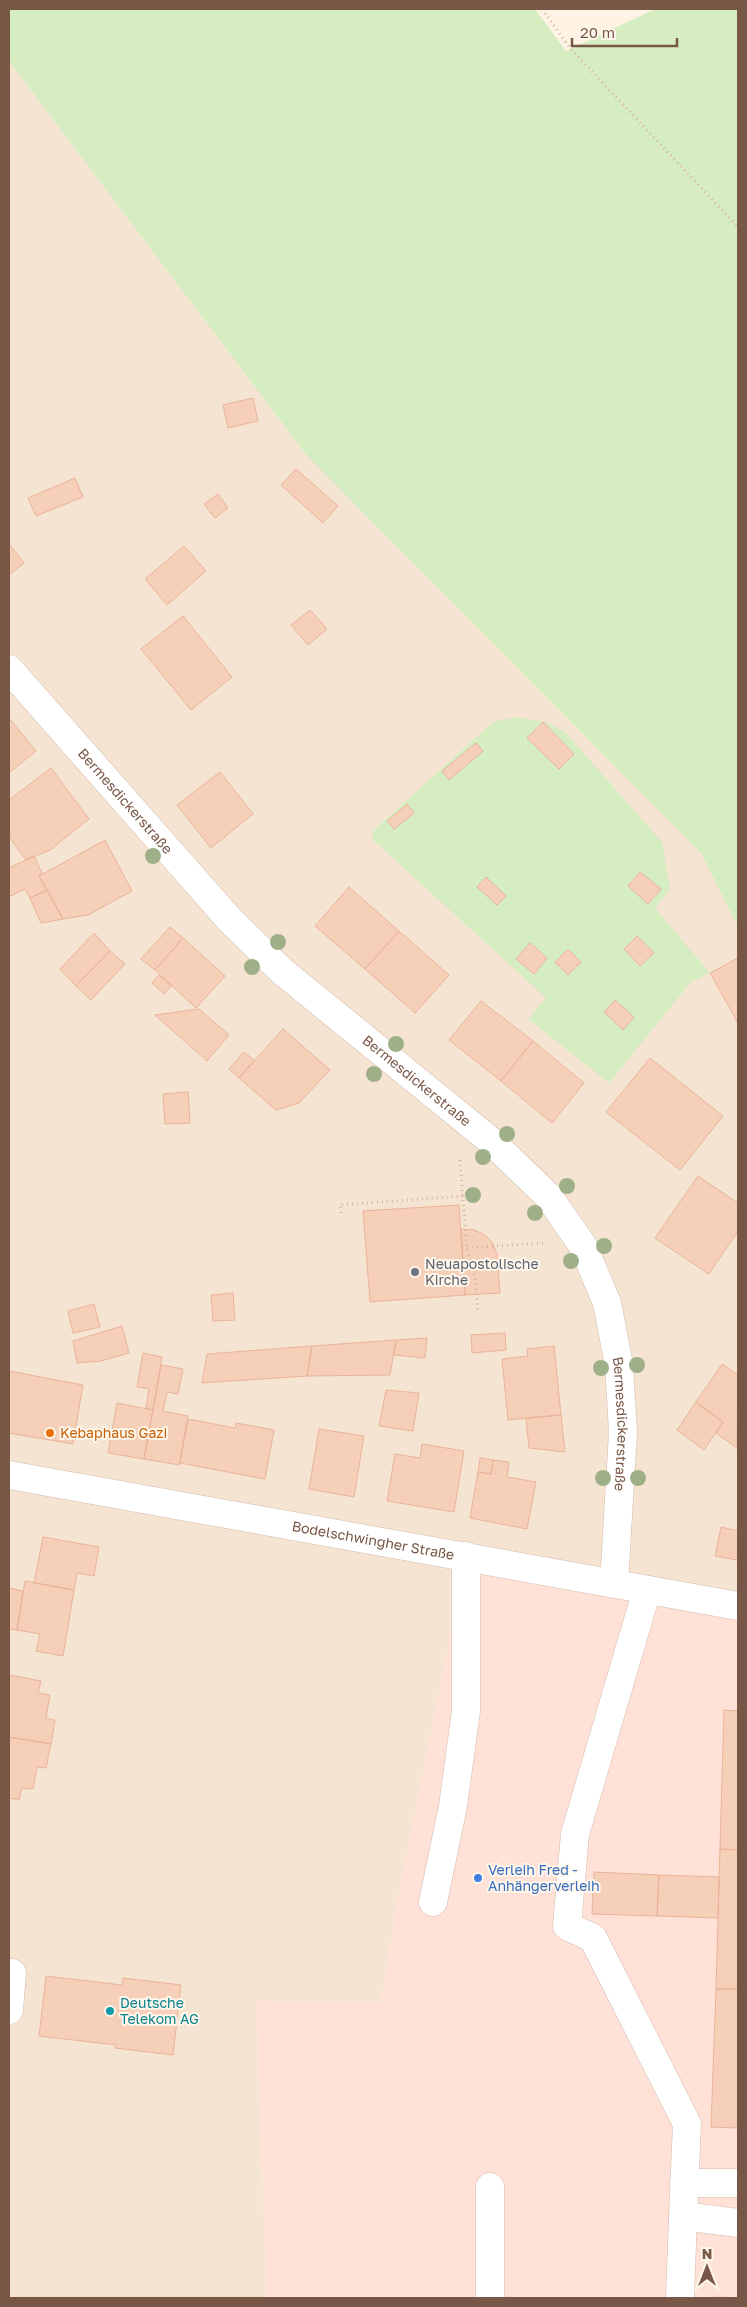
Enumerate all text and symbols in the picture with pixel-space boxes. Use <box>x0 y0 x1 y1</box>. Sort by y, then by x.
scale bar <box>572 15 677 47</box>
text: 20 m <box>580 23 615 41</box>
street label: Bermesdickerstraße <box>75 745 177 857</box>
street label: Bermesdickerstraße <box>359 1031 475 1129</box>
place label: Neuapostolische Kirche <box>425 1255 539 1288</box>
marker: Neuapostolische Kirche <box>409 1266 421 1278</box>
street label: Bermesdickerstraße <box>610 1355 632 1492</box>
place label: Kebaphaus Gazi <box>60 1424 167 1441</box>
marker: Kebaphaus Gazi <box>44 1427 56 1439</box>
street label: Bodelschwingher Straße <box>291 1517 456 1563</box>
place label: Verleih Fred - Anhängerverleih <box>488 1861 600 1894</box>
marker: Verleih Fred - Anhängerverleih <box>472 1872 484 1884</box>
place label: Deutsche Telekom AG <box>120 1994 199 2027</box>
marker: Deutsche Telekom AG <box>104 2005 116 2017</box>
north arrow <box>682 2242 732 2292</box>
text: N <box>702 2245 712 2262</box>

